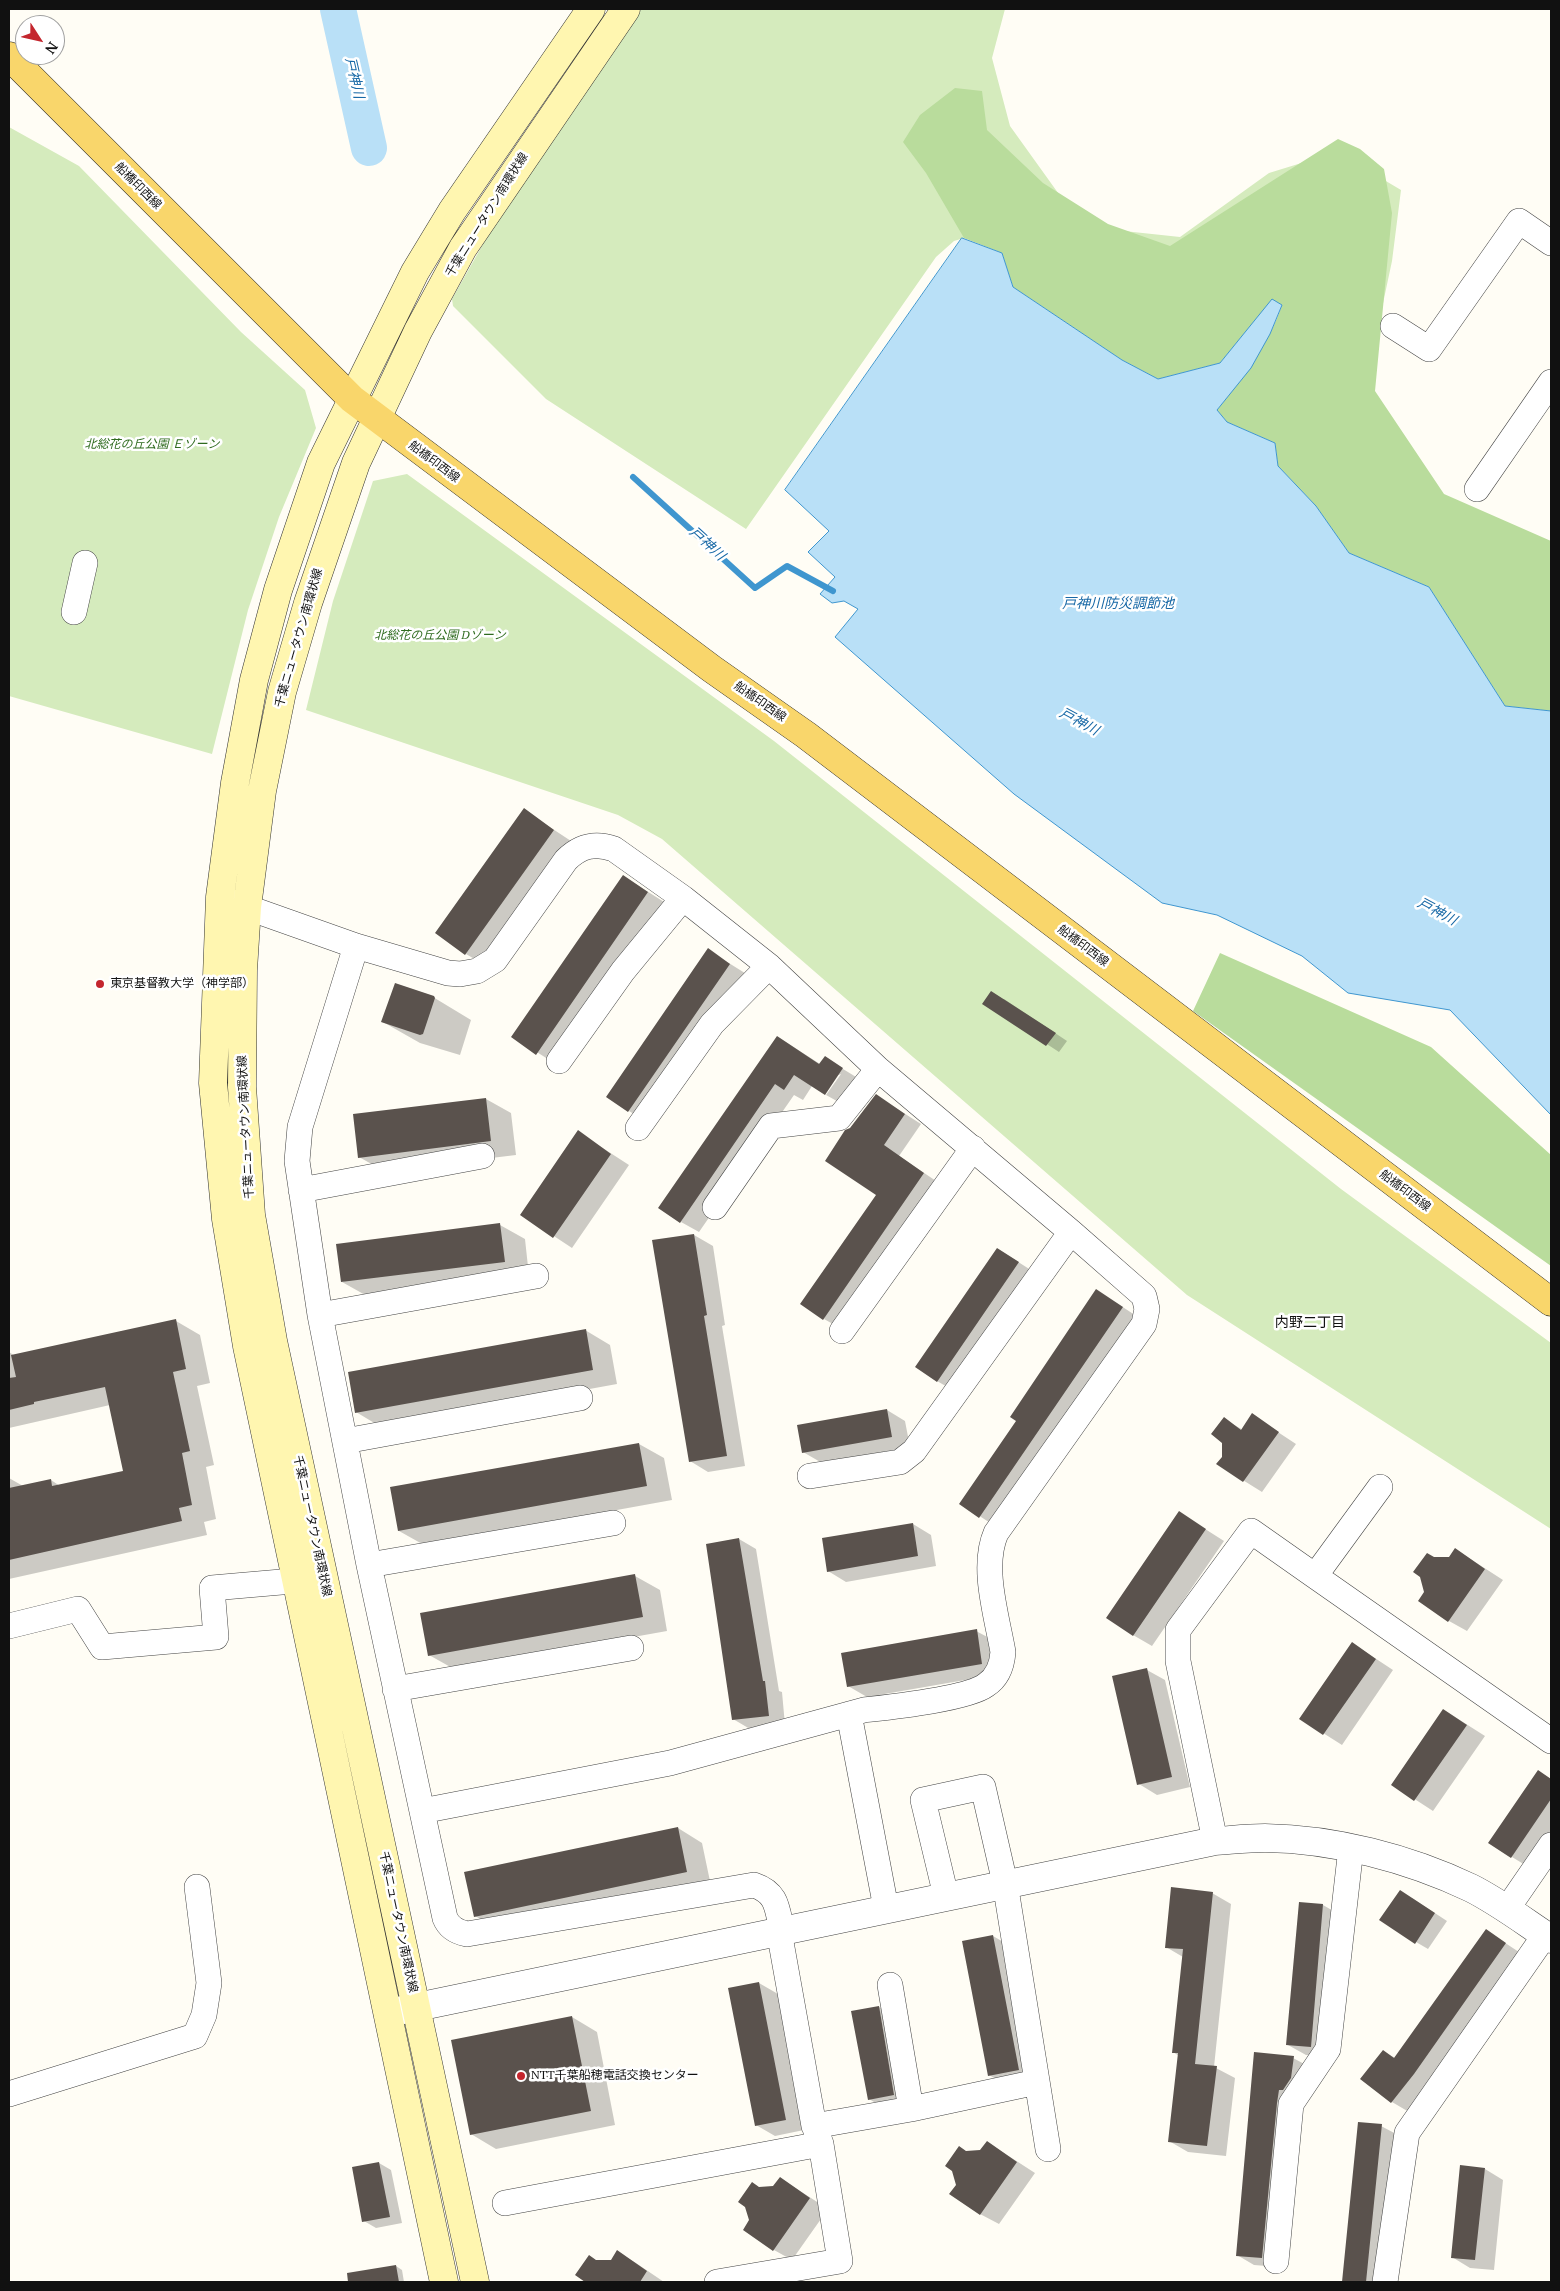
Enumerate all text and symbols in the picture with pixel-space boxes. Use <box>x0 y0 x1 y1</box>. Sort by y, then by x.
north arrow <box>15 15 65 65</box>
text: N <box>41 39 63 58</box>
water label: 戸神川 <box>341 56 367 100</box>
street label: 千葉ニュータウン南環状線 <box>443 150 531 280</box>
street label: 船橋印西線 <box>112 160 164 212</box>
park label: 北総花の丘公園 Ｅゾーン <box>85 438 219 452</box>
street label: 船橋印西線 <box>406 438 462 486</box>
water label: 戸神川 <box>686 524 728 564</box>
street label: 千葉ニュータウン南環状線 <box>272 567 326 709</box>
water label: 戸神川防災調節池 <box>1062 596 1174 612</box>
park label: 北総花の丘公園 Dゾーン <box>374 629 506 643</box>
street label: 船橋印西線 <box>731 679 789 725</box>
water label: 戸神川 <box>1057 705 1101 739</box>
water label: 戸神川 <box>1415 895 1459 929</box>
street label: 船橋印西線 <box>1055 922 1111 970</box>
place label: 東京基督教大学（神学部） <box>110 977 254 991</box>
marker: 東京基督教大学（神学部） <box>94 978 106 990</box>
street label: 千葉ニュータウン南環状線 <box>235 1055 257 1199</box>
street label: 船橋印西線 <box>1377 1167 1433 1215</box>
district label: 内野二丁目 <box>1275 1315 1345 1331</box>
street label: 千葉ニュータウン南環状線 <box>290 1454 334 1598</box>
street label: 千葉ニュータウン南環状線 <box>376 1850 420 1994</box>
place label: NTT千葉船穂電話交換センター <box>531 2069 699 2083</box>
marker: NTT千葉船穂電話交換センター <box>515 2070 527 2082</box>

